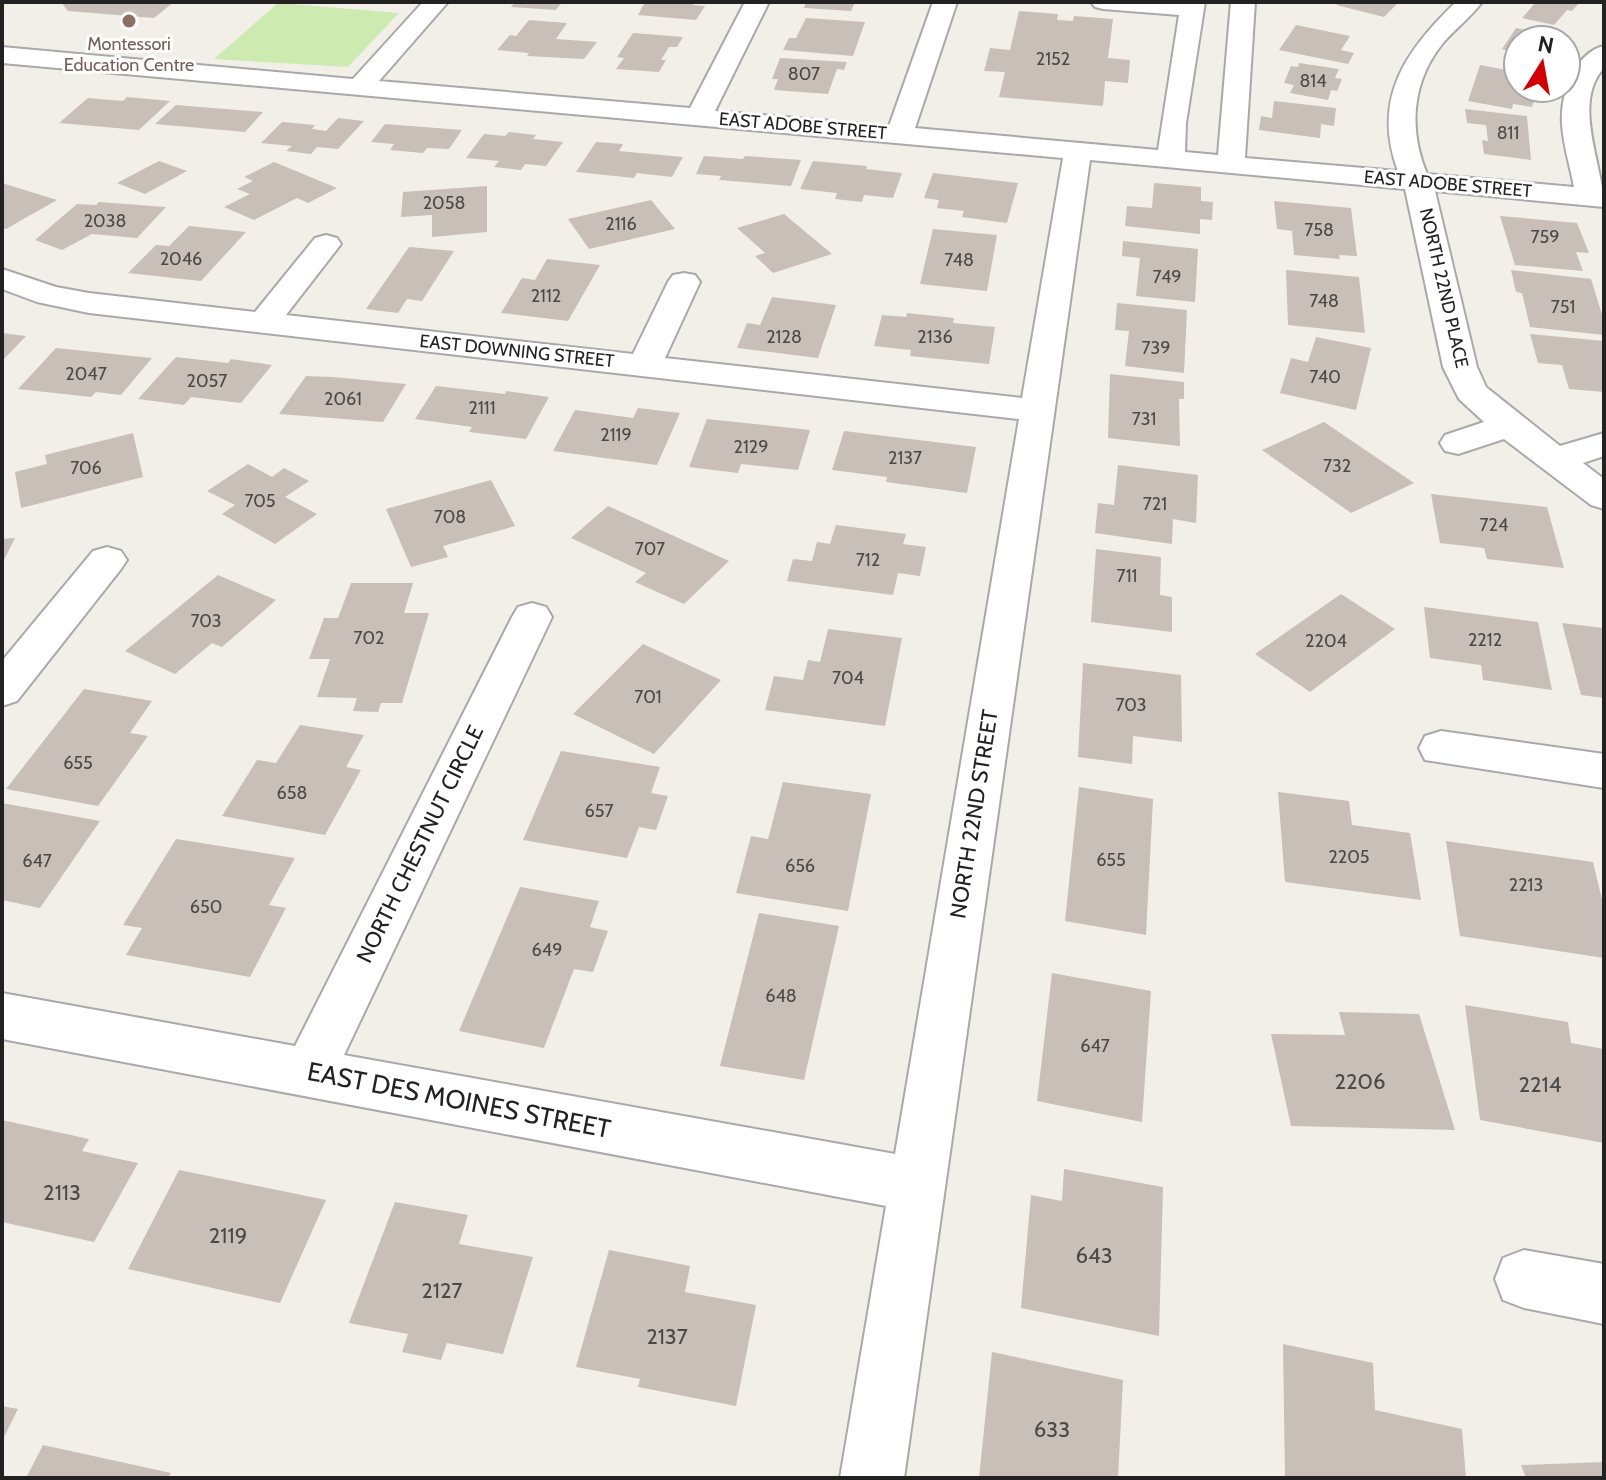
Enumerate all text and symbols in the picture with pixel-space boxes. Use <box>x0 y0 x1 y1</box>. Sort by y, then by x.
marker: Montessori Education Centre <box>120 12 138 30</box>
north arrow <box>1502 24 1582 104</box>
text: N <box>1536 30 1556 60</box>
place label: Montessori Education Centre <box>64 33 194 76</box>
house number: 2152 <box>1036 48 1070 70</box>
house number: 807 <box>788 63 820 85</box>
house number: 814 <box>1299 70 1327 92</box>
street label: EAST ADOBE STREET <box>718 108 888 144</box>
house number: 811 <box>1497 122 1519 144</box>
street label: EAST ADOBE STREET <box>1363 166 1533 202</box>
house number: 2058 <box>423 192 465 214</box>
street label: NORTH 22ND PLACE <box>1415 206 1473 370</box>
house number: 2038 <box>84 210 126 232</box>
house number: 2116 <box>605 213 637 235</box>
house number: 758 <box>1304 219 1334 241</box>
house number: 759 <box>1530 226 1560 248</box>
house number: 2046 <box>160 248 202 270</box>
house number: 748 <box>944 249 974 271</box>
house number: 749 <box>1152 266 1182 288</box>
house number: 2112 <box>531 285 561 307</box>
house number: 748 <box>1309 290 1339 312</box>
house number: 751 <box>1551 296 1575 318</box>
house number: 2128 <box>766 326 802 348</box>
house number: 2136 <box>917 326 953 348</box>
street label: EAST DOWNING STREET <box>419 330 616 372</box>
house number: 739 <box>1141 337 1171 359</box>
house number: 2047 <box>65 363 107 385</box>
house number: 740 <box>1309 366 1341 388</box>
house number: 2057 <box>187 370 227 392</box>
house number: 2061 <box>324 388 362 410</box>
house number: 2111 <box>468 397 496 419</box>
house number: 731 <box>1132 408 1156 430</box>
house number: 2119 <box>600 424 632 446</box>
house number: 2129 <box>734 436 768 458</box>
house number: 2137 <box>888 447 922 469</box>
house number: 732 <box>1323 455 1351 477</box>
house number: 706 <box>70 457 102 479</box>
house number: 705 <box>244 490 276 512</box>
house number: 721 <box>1143 493 1167 515</box>
house number: 708 <box>434 506 466 528</box>
house number: 724 <box>1480 514 1508 536</box>
house number: 707 <box>635 538 665 560</box>
house number: 712 <box>856 549 880 571</box>
house number: 711 <box>1117 565 1137 587</box>
house number: 703 <box>190 610 222 632</box>
house number: 702 <box>354 627 384 649</box>
house number: 2212 <box>1468 629 1502 651</box>
house number: 2204 <box>1305 630 1347 652</box>
house number: 704 <box>832 667 864 689</box>
house number: 701 <box>634 686 662 708</box>
house number: 703 <box>1115 694 1147 716</box>
street label: NORTH 22ND STREET <box>944 707 1004 920</box>
street label: NORTH CHESTNUT CIRCLE <box>351 721 489 967</box>
house number: 655 <box>63 752 93 774</box>
house number: 658 <box>277 782 307 804</box>
house number: 657 <box>584 800 614 822</box>
house number: 2205 <box>1328 846 1370 868</box>
house number: 655 <box>1096 849 1126 871</box>
house number: 647 <box>22 850 52 872</box>
house number: 656 <box>785 855 815 877</box>
house number: 2213 <box>1509 874 1543 896</box>
house number: 650 <box>190 896 222 918</box>
house number: 649 <box>532 939 562 961</box>
house number: 648 <box>765 985 797 1007</box>
house number: 647 <box>1080 1035 1110 1057</box>
street label: EAST DES MOINES STREET <box>305 1055 614 1145</box>
house number: 2206 <box>1335 1068 1385 1095</box>
house number: 2214 <box>1519 1071 1562 1098</box>
house number: 2113 <box>43 1179 81 1206</box>
house number: 2119 <box>209 1222 247 1249</box>
house number: 643 <box>1075 1242 1113 1269</box>
house number: 2127 <box>421 1277 463 1304</box>
house number: 2137 <box>646 1323 688 1350</box>
house number: 633 <box>1034 1416 1070 1443</box>

